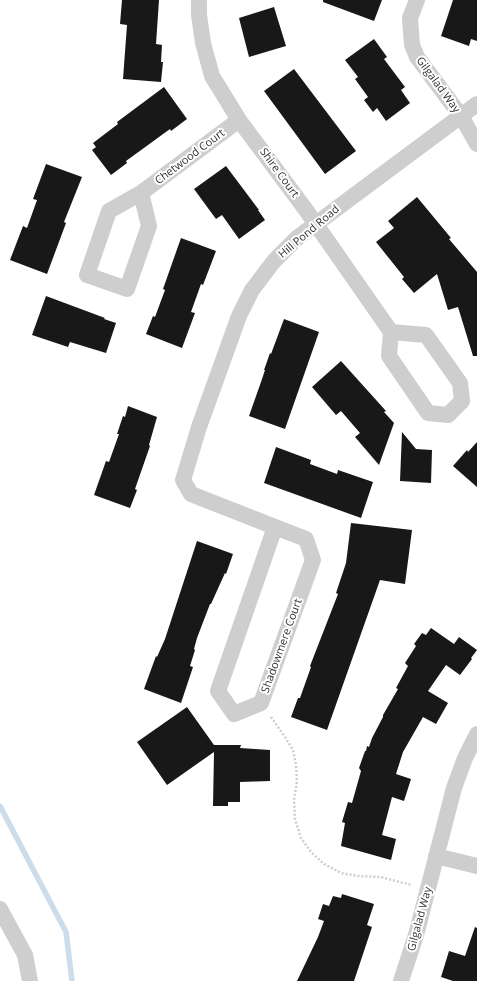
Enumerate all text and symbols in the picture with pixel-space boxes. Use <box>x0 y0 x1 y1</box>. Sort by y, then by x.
street label: Gilgalad Way <box>413 54 463 116</box>
street label: Chetwood Court <box>153 127 227 187</box>
street label: Shire Court <box>257 146 301 200</box>
street label: Hill Pond Road <box>276 203 342 261</box>
street label: Shadowmere Court <box>259 597 305 695</box>
street label: Gilgalad Way <box>405 885 435 953</box>

